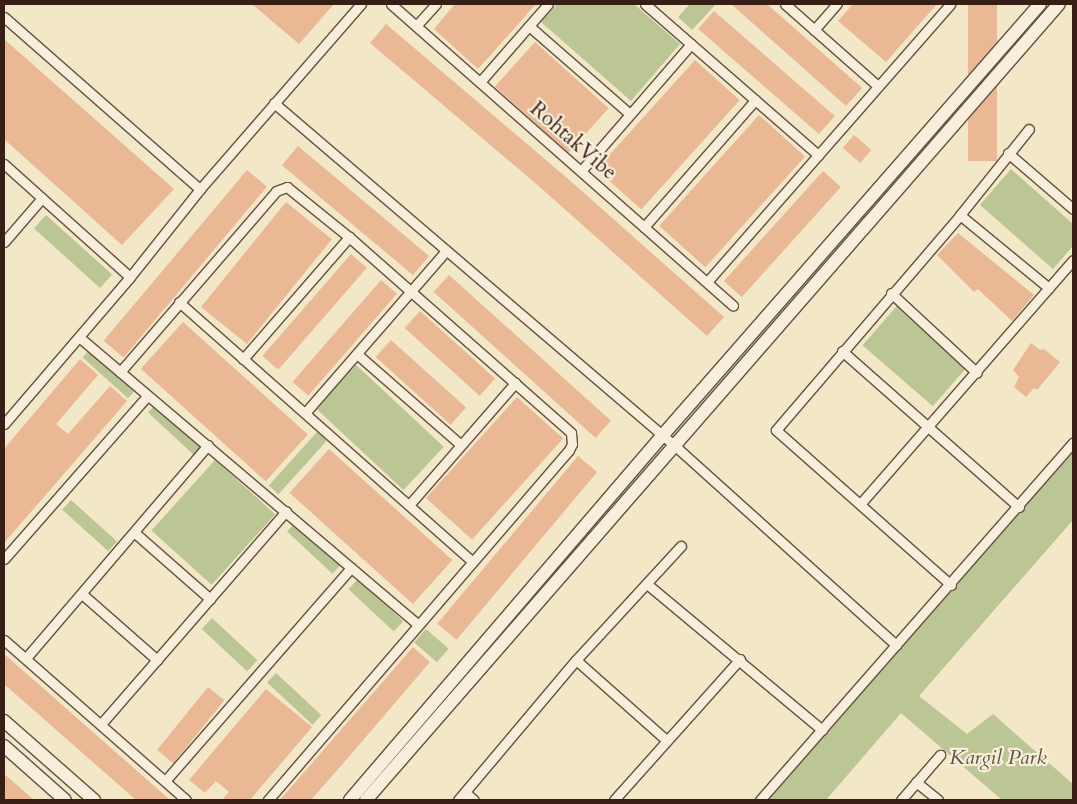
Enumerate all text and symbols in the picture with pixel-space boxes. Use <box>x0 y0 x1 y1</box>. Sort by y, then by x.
street label: RohtakVibe <box>525 97 621 185</box>
park label: Kargil Park <box>949 745 1047 771</box>

